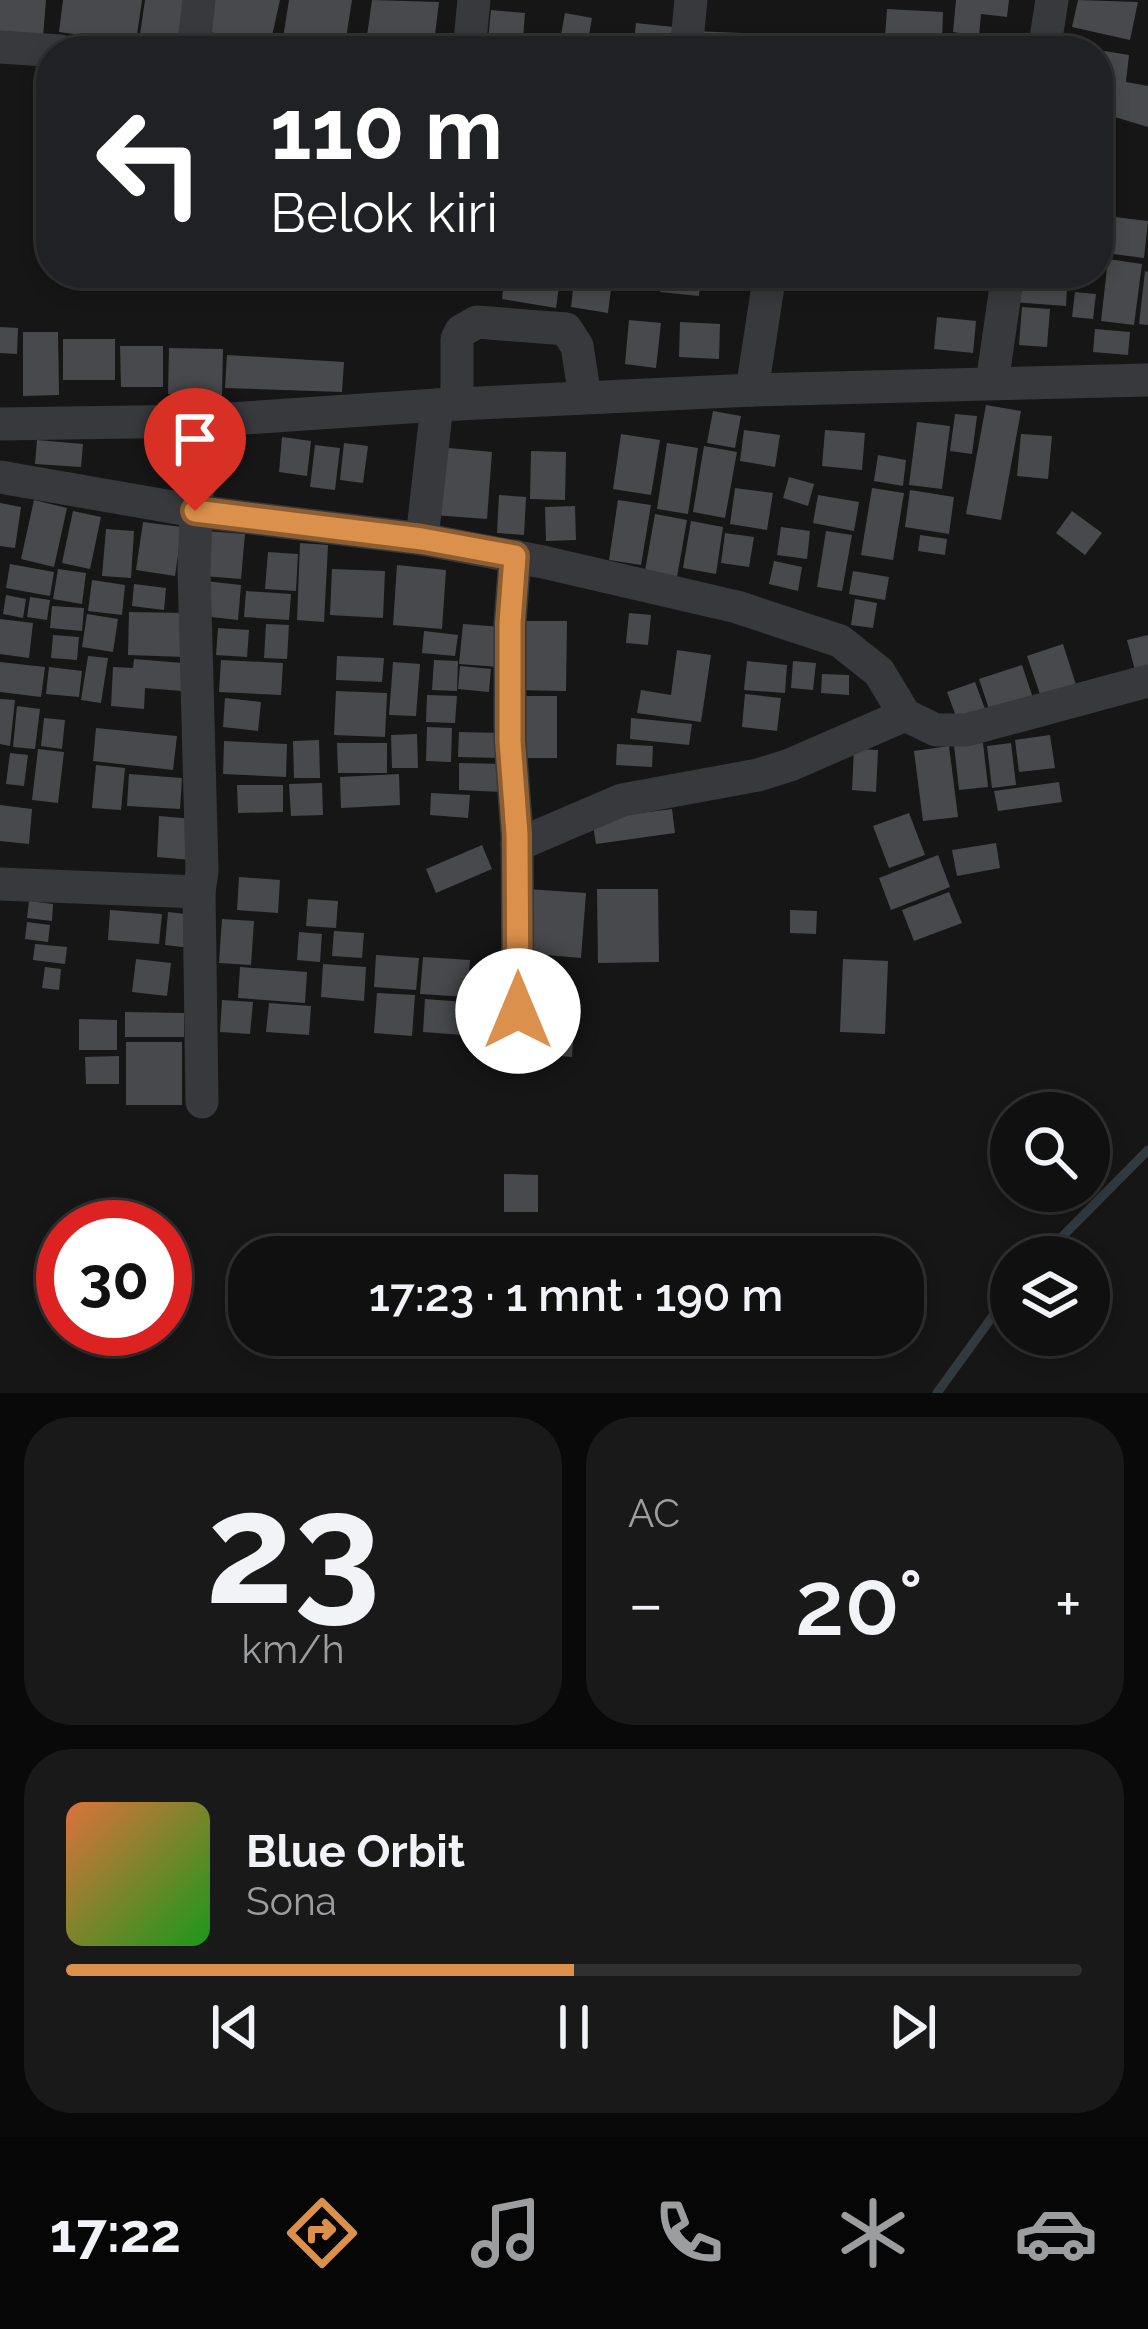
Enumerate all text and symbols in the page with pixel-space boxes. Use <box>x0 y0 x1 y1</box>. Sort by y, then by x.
text: 110 m <box>270 80 503 179</box>
icon: left <box>72 84 228 240</box>
text: Belok kiri <box>270 181 498 245</box>
pin <box>144 388 246 511</box>
icon: arrive <box>162 406 228 472</box>
position arrow <box>455 948 581 1074</box>
map controls <box>990 1092 1110 1356</box>
button: search <box>990 1092 1110 1212</box>
speed limit sign: 30 <box>36 1200 192 1356</box>
button: layers <box>990 1236 1110 1356</box>
text: 17:23 · 1 mnt · 190 m <box>369 1269 783 1322</box>
text: 23 <box>205 1456 381 1640</box>
text: AC <box>628 1490 680 1536</box>
text: 20° <box>795 1550 923 1656</box>
text: − <box>628 1565 664 1642</box>
text: + <box>1055 1565 1082 1642</box>
text: km/h <box>242 1626 344 1672</box>
text: Blue Orbit <box>246 1825 465 1878</box>
text: Sona <box>246 1878 337 1924</box>
icon: previous <box>202 1994 268 2060</box>
icon: pause <box>541 1994 607 2060</box>
icon: next <box>880 1994 946 2060</box>
icon: directions <box>280 2191 364 2275</box>
icon: music <box>464 2191 548 2275</box>
icon: phone <box>647 2191 731 2275</box>
icon: climate <box>831 2191 915 2275</box>
icon: car <box>1014 2191 1098 2275</box>
text: 17:22 <box>50 2201 181 2265</box>

